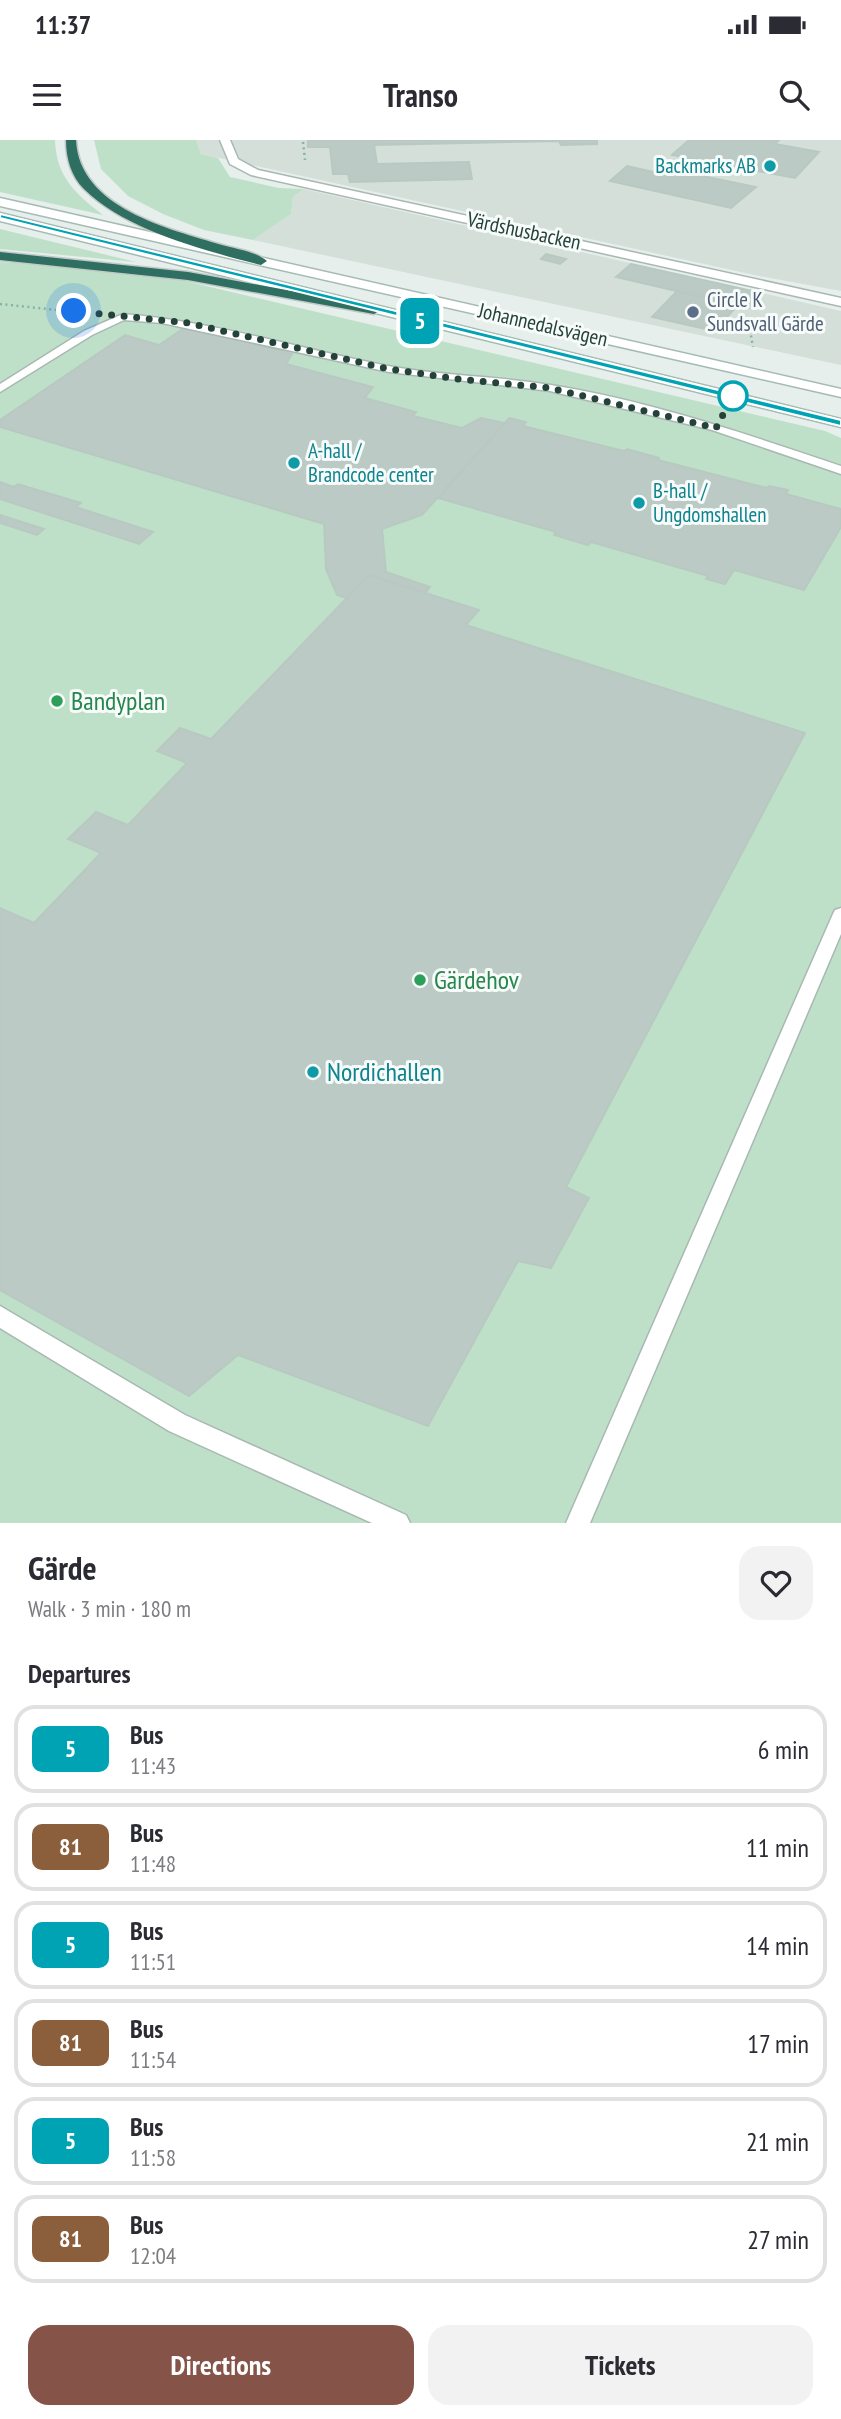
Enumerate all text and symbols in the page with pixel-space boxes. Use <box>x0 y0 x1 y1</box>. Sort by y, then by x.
text: 11:37 <box>35 8 91 41</box>
text: Transo <box>383 74 458 116</box>
icon: menu <box>28 76 66 114</box>
icon: search <box>775 76 813 114</box>
place label: Backmarks AB <box>655 152 756 179</box>
marker: Backmarks AB <box>762 158 778 174</box>
street label: Värdshusbacken <box>464 205 583 256</box>
place label: Circle K Sundsvall Gärde <box>707 286 824 337</box>
your location <box>56 293 91 328</box>
street label: Johannedalsvägen <box>475 296 610 353</box>
line badge: 5 <box>397 298 443 344</box>
marker: Circle K Sundsvall Gärde <box>685 304 701 320</box>
text: 5 <box>414 305 426 336</box>
unlabelled marker <box>718 381 748 411</box>
place label: A-hall / Brandcode center <box>308 437 434 488</box>
marker: A-hall / Brandcode center <box>286 455 302 471</box>
place label: B-hall / Ungdomshallen <box>653 477 766 528</box>
marker: B-hall / Ungdomshallen <box>631 495 647 511</box>
place label: Bandyplan <box>71 684 165 717</box>
marker: Bandyplan <box>49 693 65 709</box>
place label: Gärdehov <box>434 963 519 996</box>
marker: Gärdehov <box>412 972 428 988</box>
place label: Nordichallen <box>327 1055 442 1088</box>
marker: Nordichallen <box>305 1064 321 1080</box>
text: Gärde <box>28 1546 97 1589</box>
button: heart <box>739 1546 813 1620</box>
text: Walk · 3 min · 180 m <box>28 1594 191 1623</box>
text: Departures <box>28 1657 131 1690</box>
text: Bus <box>130 1718 163 1751</box>
text: 5 <box>65 1733 76 1764</box>
text: 6 min <box>758 1733 809 1766</box>
text: 11:43 <box>130 1751 176 1780</box>
text: Bus <box>130 1816 163 1849</box>
text: 81 <box>59 1831 82 1862</box>
text: 11 min <box>746 1831 809 1864</box>
text: 11:48 <box>130 1849 176 1878</box>
text: Bus <box>130 1914 163 1947</box>
text: 5 <box>65 1929 76 1960</box>
text: 14 min <box>746 1929 809 1962</box>
text: 11:51 <box>130 1947 176 1976</box>
text: Bus <box>130 2012 163 2045</box>
text: 81 <box>59 2027 82 2058</box>
text: 17 min <box>747 2027 809 2060</box>
text: 11:54 <box>130 2045 176 2074</box>
text: Bus <box>130 2110 163 2143</box>
text: 5 <box>65 2125 76 2156</box>
text: 21 min <box>746 2125 809 2158</box>
text: 11:58 <box>130 2143 176 2172</box>
text: Bus <box>130 2208 163 2241</box>
text: 81 <box>59 2223 82 2254</box>
text: 27 min <box>747 2223 809 2256</box>
text: 12:04 <box>130 2241 176 2270</box>
button: Directions <box>28 2325 414 2405</box>
button: Tickets <box>428 2325 813 2405</box>

